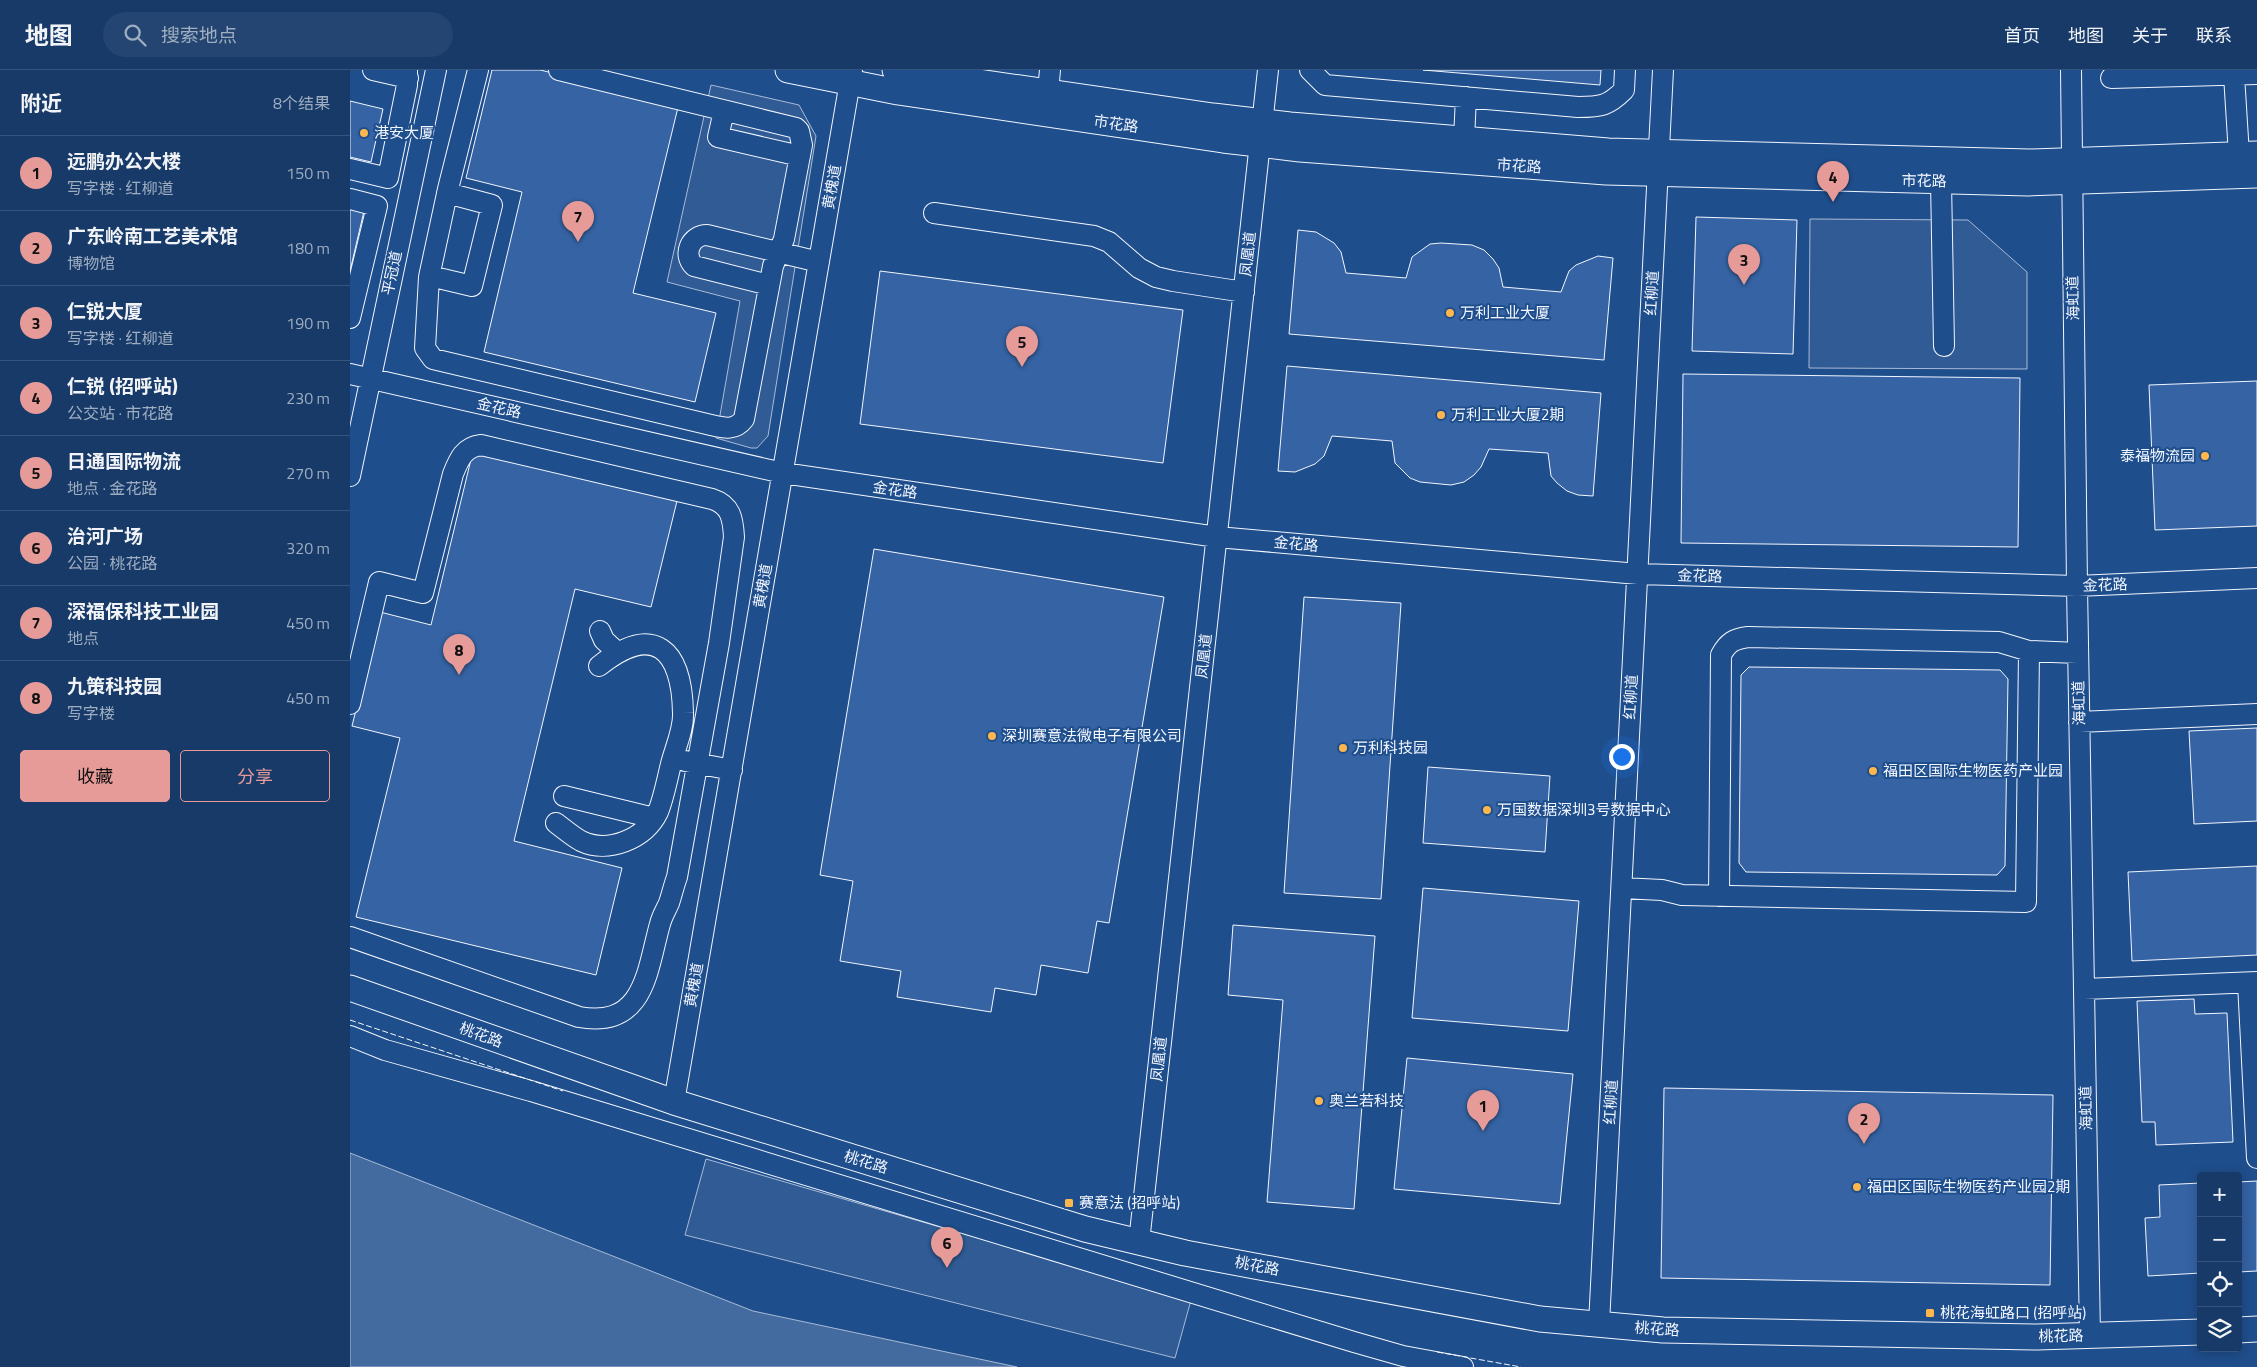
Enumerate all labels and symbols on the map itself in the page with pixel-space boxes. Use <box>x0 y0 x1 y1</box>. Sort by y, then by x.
street label: 市花路 <box>1092 109 1140 138</box>
place label: 港安大厦 <box>374 121 434 144</box>
marker: 港安大厦 <box>358 127 370 139</box>
street label: 市花路 <box>1496 152 1542 179</box>
pin: 4 <box>1817 161 1849 202</box>
street label: 黄槐道 <box>816 163 847 211</box>
street label: 市花路 <box>1901 169 1947 192</box>
pin: 7 <box>562 201 594 242</box>
street label: 凤凰道 <box>1234 230 1261 278</box>
pin: 3 <box>1728 244 1760 285</box>
street label: 平冠道 <box>376 248 407 297</box>
street label: 红柳道 <box>1639 270 1664 316</box>
street label: 海虹道 <box>2061 275 2084 321</box>
place label: 万利工业大厦 <box>1460 301 1550 324</box>
marker: 万利工业大厦 <box>1444 307 1456 319</box>
pin: 5 <box>1006 326 1038 367</box>
street label: 金花路 <box>475 391 524 424</box>
place label: 万利工业大厦2期 <box>1451 403 1564 426</box>
marker: 万利工业大厦2期 <box>1435 409 1447 421</box>
place label: 泰福物流园 <box>2120 444 2195 467</box>
marker: 泰福物流园 <box>2199 450 2211 462</box>
street label: 金花路 <box>871 475 919 504</box>
street label: 金花路 <box>1273 530 1319 557</box>
street label: 黄槐道 <box>747 562 778 610</box>
street label: 金花路 <box>1677 563 1723 588</box>
street label: 金花路 <box>2082 572 2128 597</box>
street label: 凤凰道 <box>1190 632 1217 680</box>
pin: 8 <box>443 634 475 675</box>
street label: 红柳道 <box>1618 674 1643 720</box>
street label: 海虹道 <box>2067 680 2090 726</box>
place label: 深圳赛意法微电子有限公司 <box>1002 724 1182 747</box>
marker: 深圳赛意法微电子有限公司 <box>986 730 998 742</box>
place label: 万利科技园 <box>1353 736 1428 759</box>
marker: 万利科技园 <box>1337 742 1349 754</box>
your location <box>1609 744 1635 770</box>
place label: 福田区国际生物医药产业园 <box>1883 759 2063 782</box>
marker: 福田区国际生物医药产业园 <box>1867 765 1879 777</box>
place label: 万国数据深圳3号数据中心 <box>1497 798 1670 821</box>
marker: 万国数据深圳3号数据中心 <box>1481 804 1493 816</box>
street label: 黄槐道 <box>678 961 709 1009</box>
street label: 桃花路 <box>456 1016 506 1053</box>
street label: 凤凰道 <box>1145 1035 1172 1083</box>
street label: 红柳道 <box>1598 1079 1623 1125</box>
street label: 海虹道 <box>2074 1085 2097 1131</box>
place label: 奥兰若科技 <box>1329 1089 1404 1112</box>
pin: 1 <box>1467 1090 1499 1131</box>
marker: 奥兰若科技 <box>1313 1095 1325 1107</box>
pin: 2 <box>1848 1103 1880 1144</box>
street label: 桃花路 <box>841 1144 891 1179</box>
place label: 福田区国际生物医药产业园2期 <box>1867 1175 2070 1198</box>
marker: 福田区国际生物医药产业园2期 <box>1851 1181 1863 1193</box>
place label: 赛意法 (招呼站) <box>1079 1191 1180 1214</box>
marker: 赛意法 (招呼站) <box>1063 1197 1075 1209</box>
pin: 6 <box>931 1227 963 1268</box>
street label: 桃花路 <box>1233 1250 1281 1281</box>
place label: 桃花海虹路口 (招呼站) <box>1940 1301 2086 1324</box>
marker: 桃花海虹路口 (招呼站) <box>1924 1307 1936 1319</box>
street label: 桃花路 <box>1634 1315 1680 1342</box>
street label: 桃花路 <box>2038 1324 2084 1347</box>

